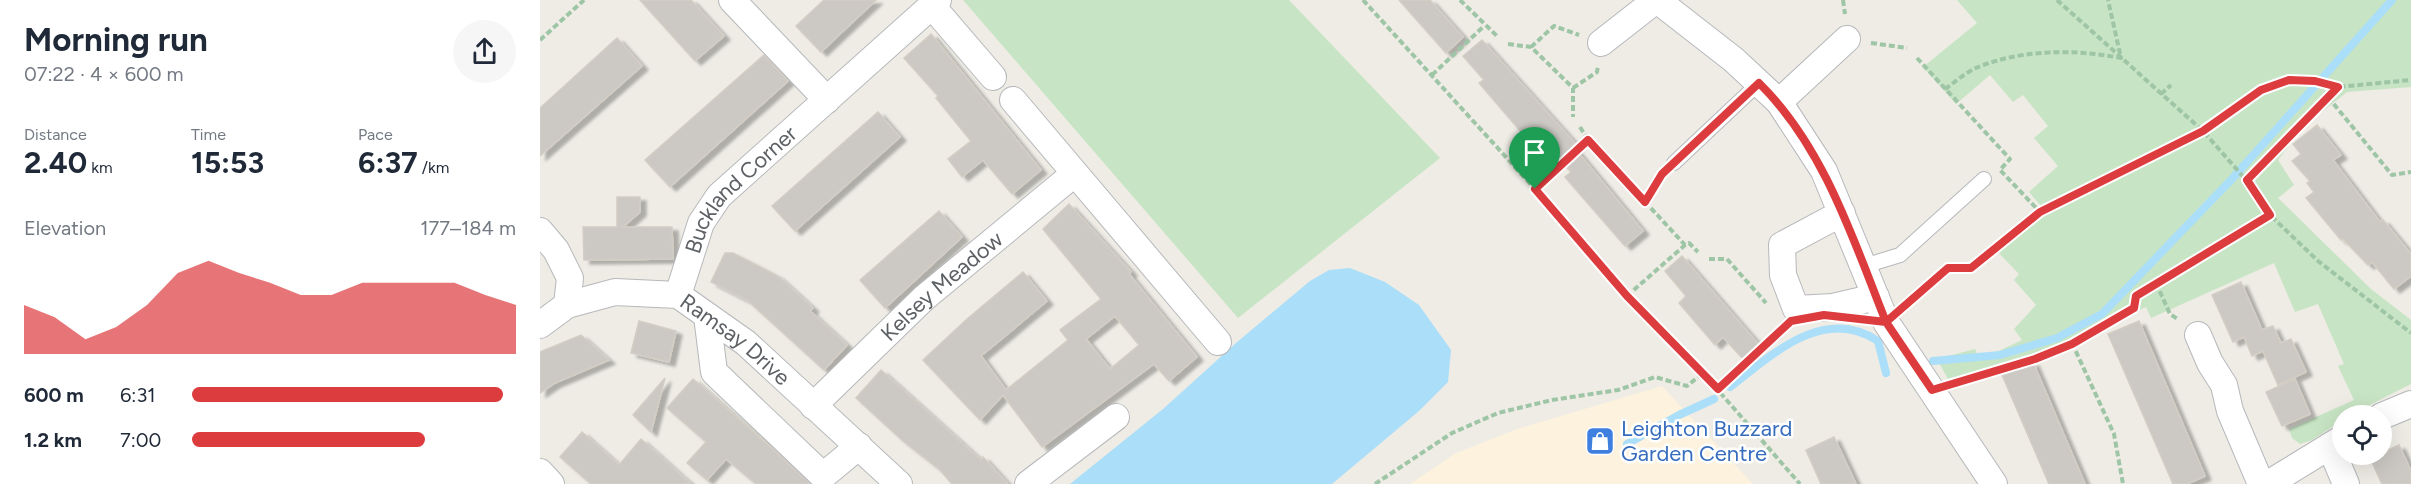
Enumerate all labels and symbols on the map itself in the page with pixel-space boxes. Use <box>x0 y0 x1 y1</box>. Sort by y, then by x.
street label: Buckland Corner <box>679 120 803 257</box>
pin <box>1509 127 1560 189</box>
street label: Kelsey Meadow <box>875 225 1009 347</box>
street label: Ramsay Drive <box>675 288 796 391</box>
place label: Leighton Buzzard Garden Centre <box>1621 415 1792 467</box>
shop icon: Leighton Buzzard Garden Centre <box>1584 425 1616 457</box>

